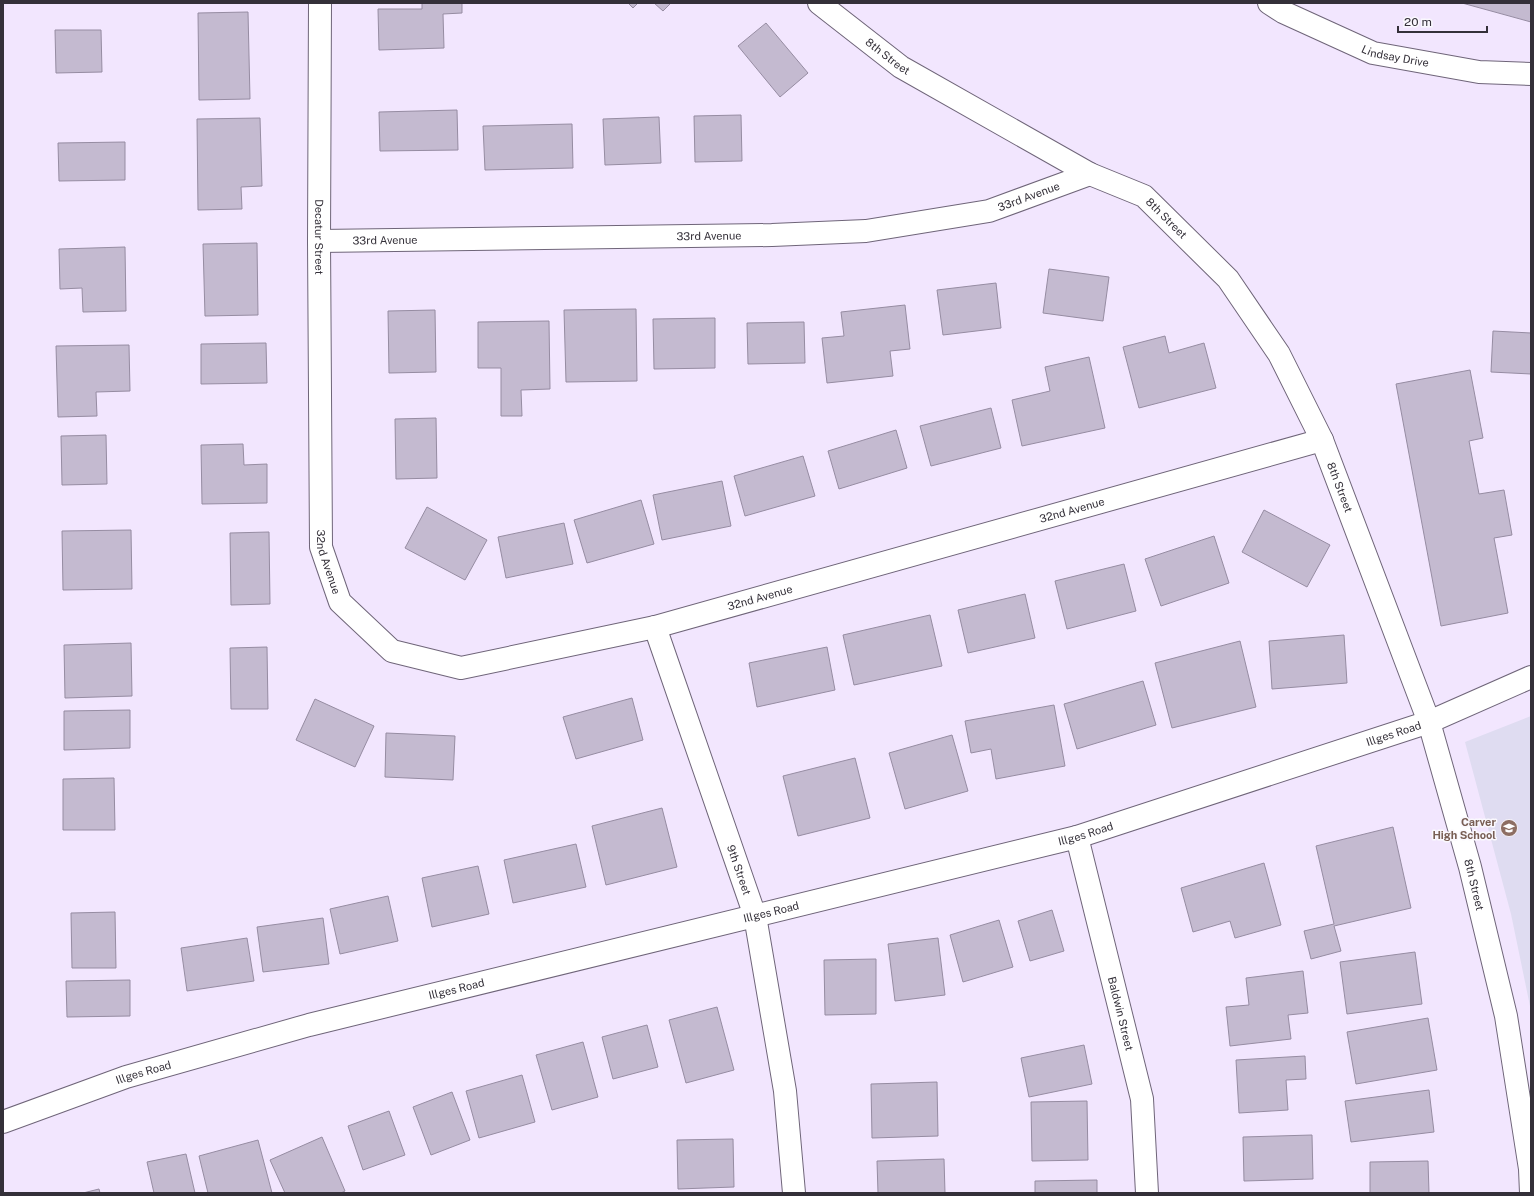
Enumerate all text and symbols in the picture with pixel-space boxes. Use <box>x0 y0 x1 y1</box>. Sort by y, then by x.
scale bar <box>1398 8 1487 34</box>
text: 20 m <box>1404 15 1432 29</box>
street label: 8th Street <box>863 36 912 77</box>
street label: Lindsay Drive <box>1360 43 1430 69</box>
street label: 33rd Avenue <box>996 180 1061 213</box>
street label: 8th Street <box>1143 195 1189 241</box>
street label: Decatur Street <box>313 199 325 275</box>
street label: 33rd Avenue <box>676 229 742 242</box>
street label: 33rd Avenue <box>352 234 418 247</box>
street label: 8th Street <box>1325 461 1355 514</box>
street label: 32nd Avenue <box>1038 495 1106 525</box>
street label: 32nd Avenue <box>315 529 343 596</box>
street label: 32nd Avenue <box>726 583 794 612</box>
street label: Illges Road <box>1365 719 1423 748</box>
place label: Carver High School <box>1432 816 1496 841</box>
school or university icon: Carver High School <box>1499 818 1519 838</box>
street label: Illges Road <box>1057 820 1115 847</box>
street label: 9th Street <box>725 843 753 897</box>
street label: 8th Street <box>1462 858 1486 912</box>
street label: Illges Road <box>742 899 800 924</box>
street label: Baldwin Street <box>1106 975 1136 1052</box>
street label: Illges Road <box>427 976 486 1002</box>
street label: Illges Road <box>114 1059 172 1086</box>

